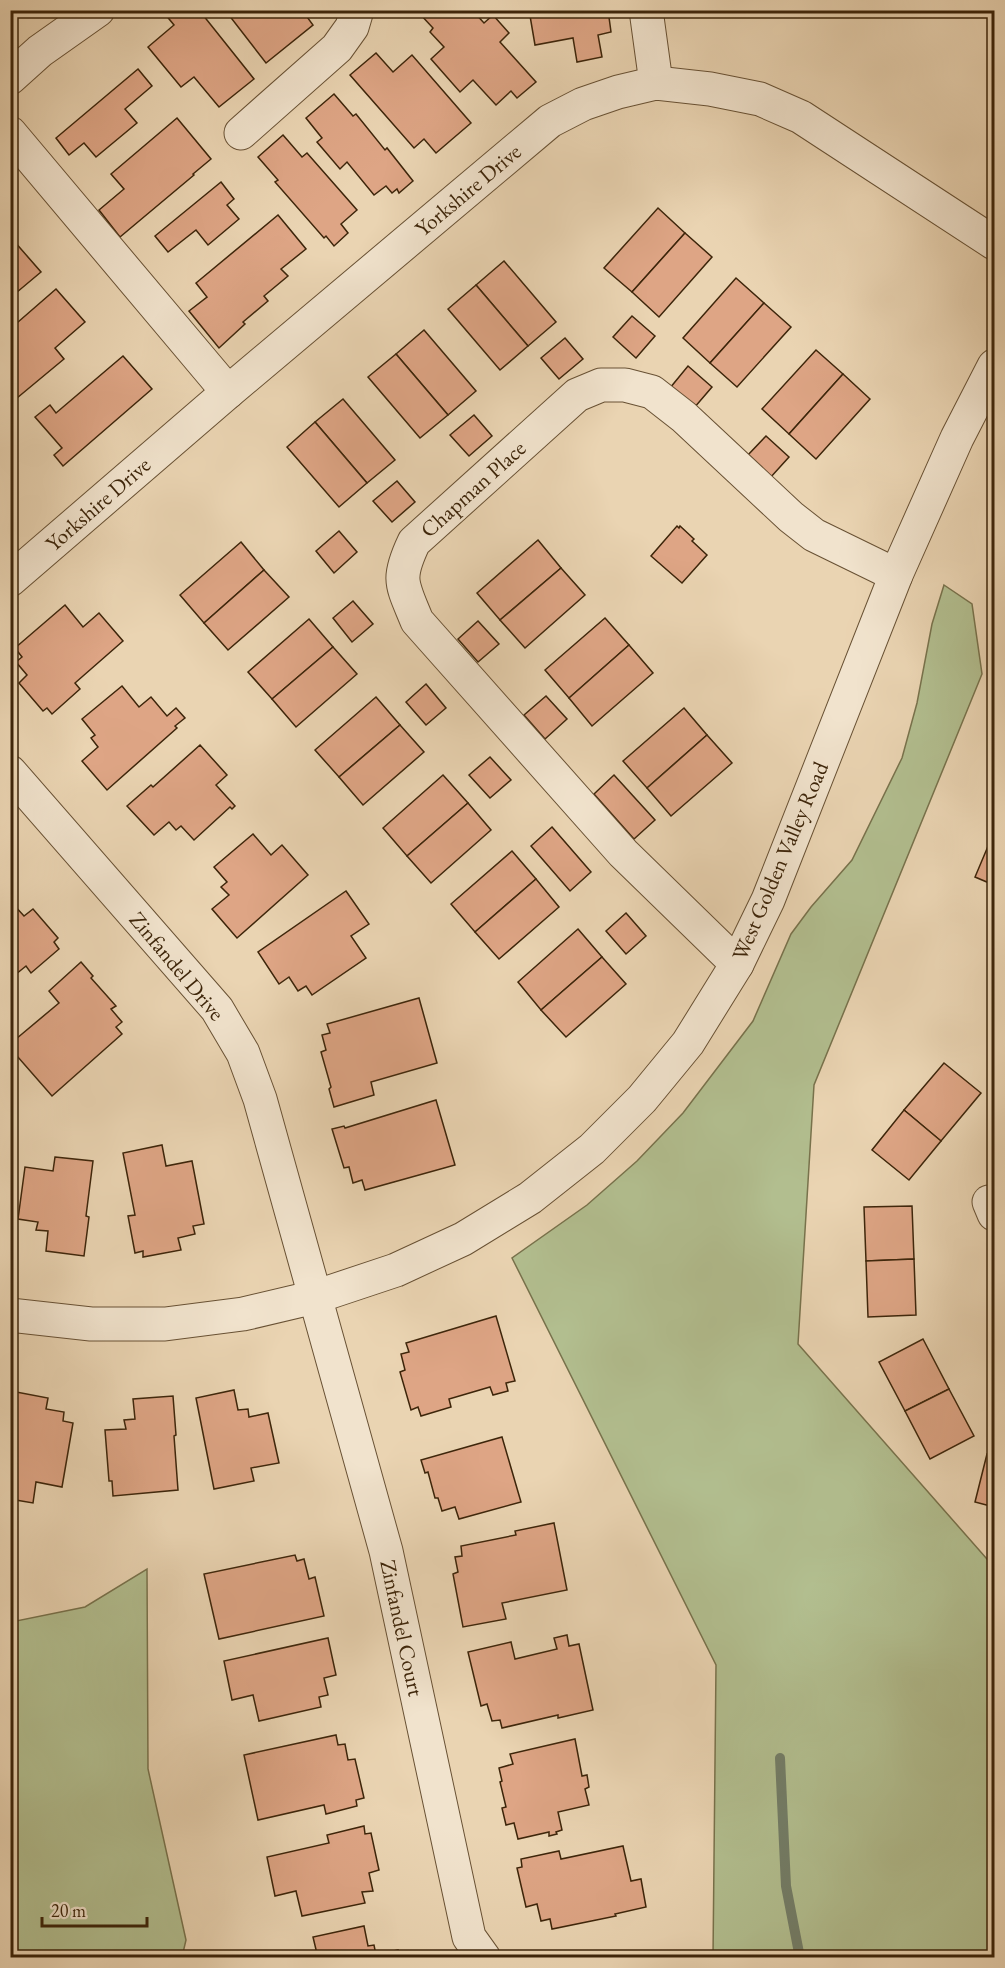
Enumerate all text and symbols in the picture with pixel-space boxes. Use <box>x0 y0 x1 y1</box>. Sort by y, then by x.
street label: Yorkshire Drive <box>409 137 528 243</box>
street label: Chapman Place <box>414 434 532 544</box>
street label: Yorkshire Drive <box>39 450 157 558</box>
street label: West Golden Valley Road <box>725 756 835 965</box>
street label: Zinfandel Drive <box>123 906 231 1027</box>
street label: Zinfandel Court <box>373 1557 431 1699</box>
scale bar <box>42 1890 147 1928</box>
text: 20 m <box>51 1899 86 1922</box>

